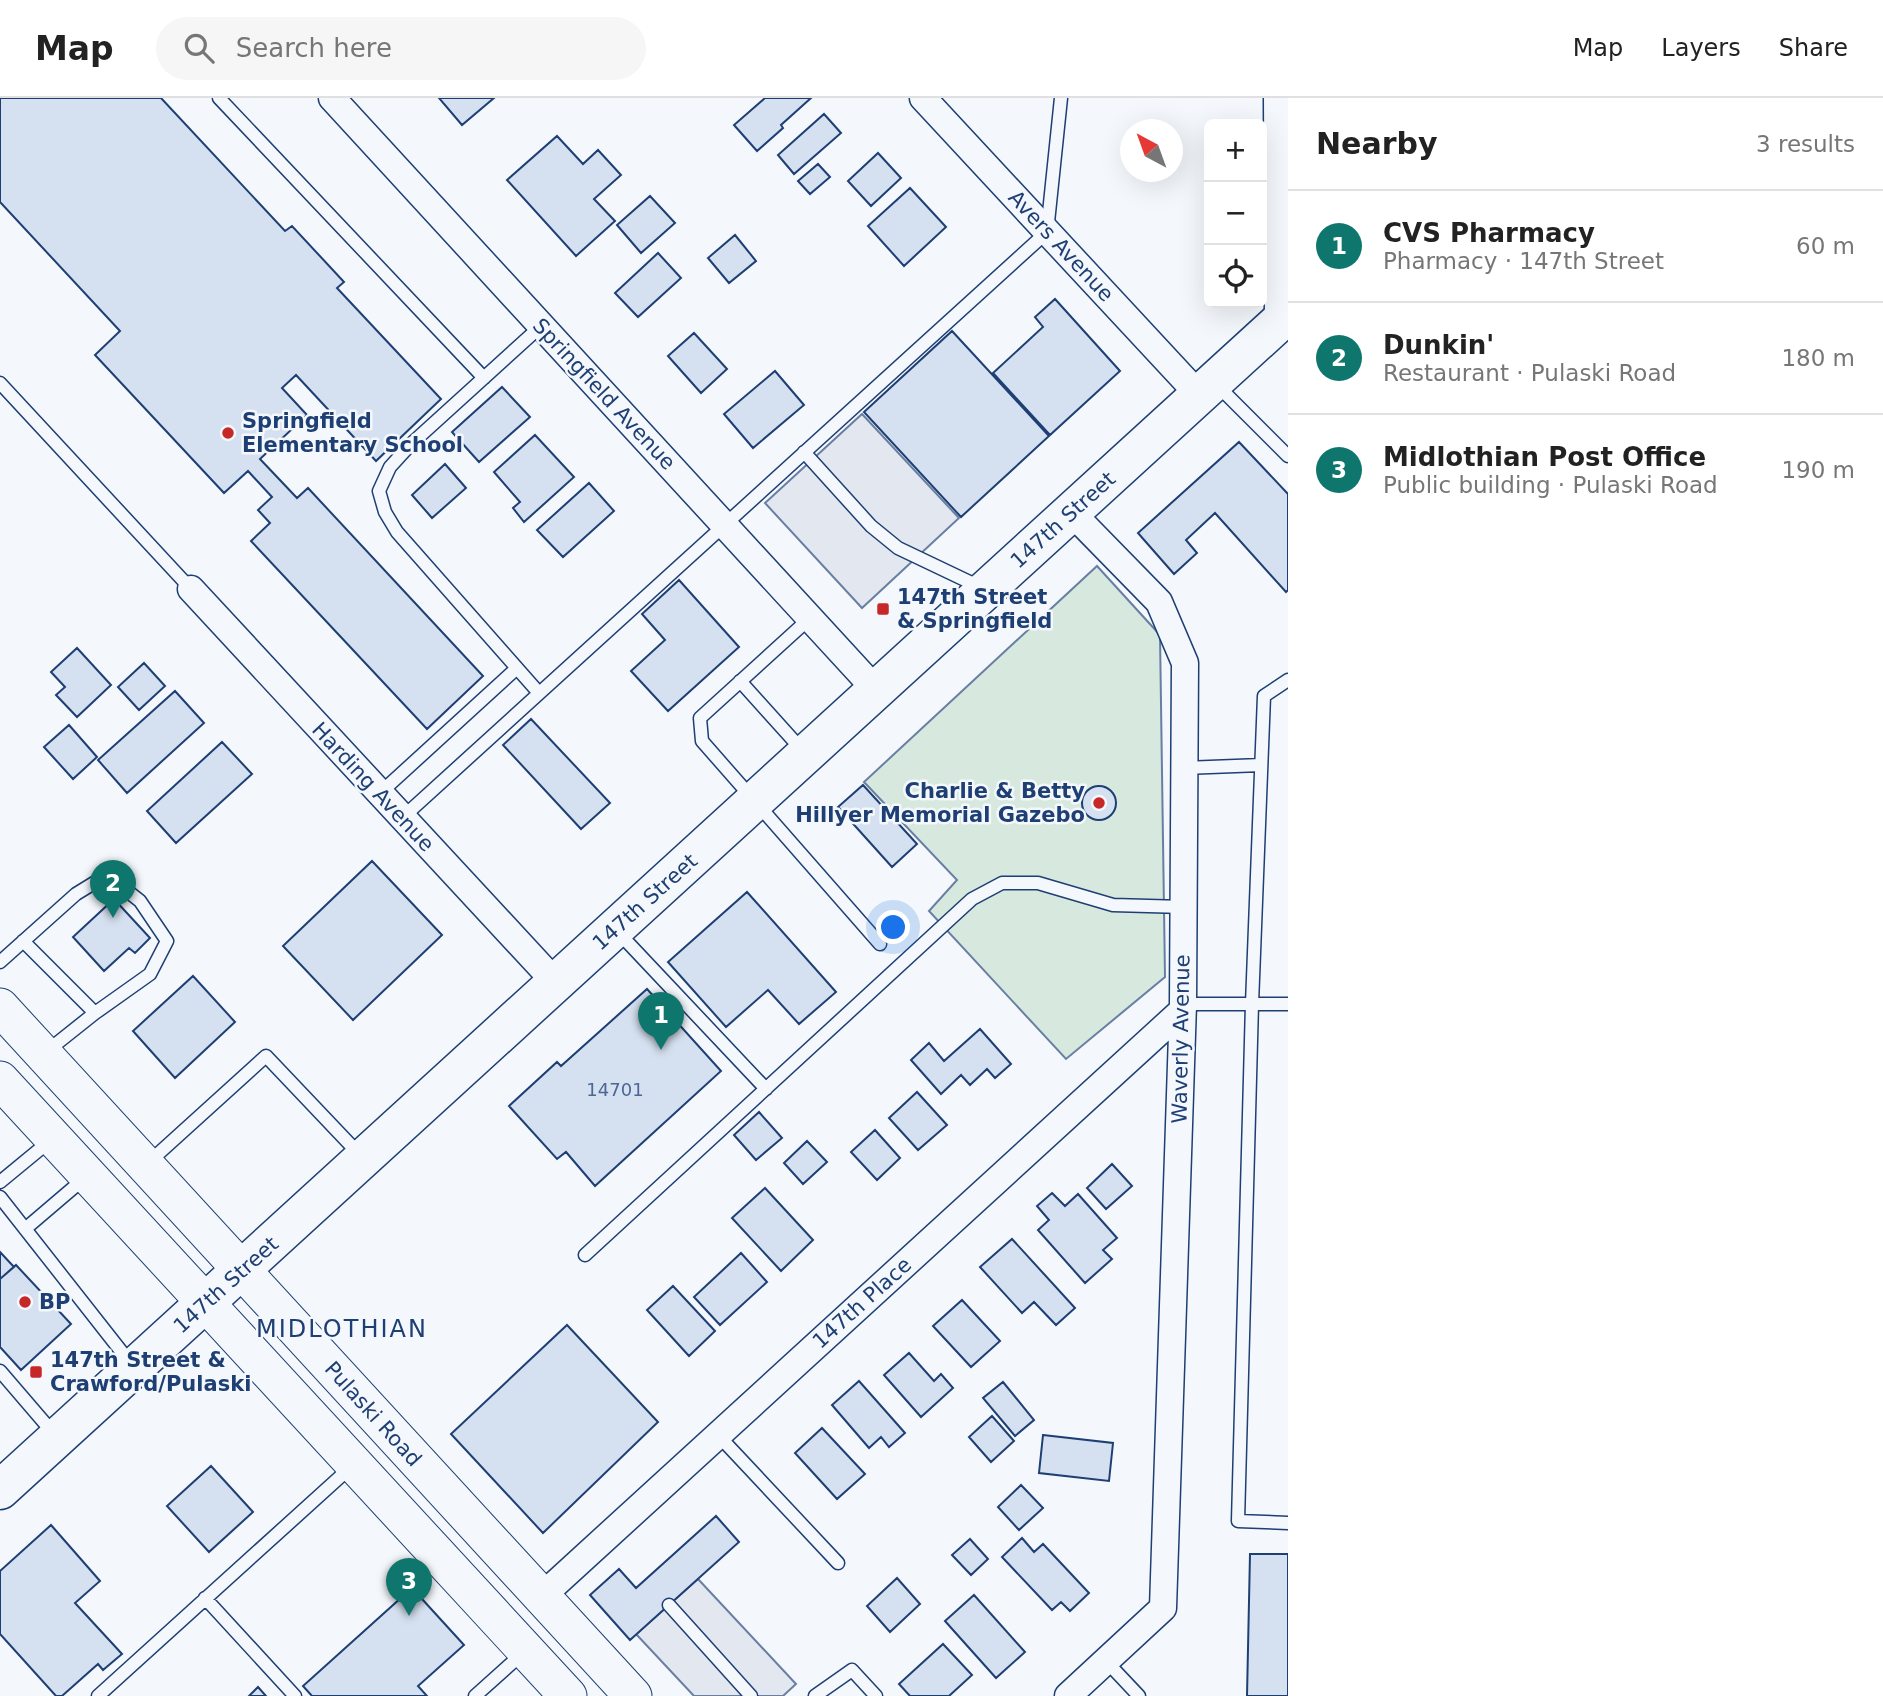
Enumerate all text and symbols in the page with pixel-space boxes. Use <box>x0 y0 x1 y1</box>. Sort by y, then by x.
search box <box>156 17 646 80</box>
text: Map <box>35 29 114 68</box>
icon: search <box>180 29 218 67</box>
text: Search here <box>236 33 392 63</box>
text: Map <box>1573 34 1623 62</box>
text: Layers <box>1661 34 1741 62</box>
text: Share <box>1779 34 1848 62</box>
north arrow <box>1120 119 1183 182</box>
map controls <box>1204 119 1267 308</box>
button: + <box>1204 119 1267 182</box>
text: Nearby <box>1316 126 1438 161</box>
text: 3 results <box>1756 131 1855 157</box>
button: − <box>1204 182 1267 245</box>
street label: Avers Avenue <box>1004 186 1118 306</box>
text: CVS Pharmacy <box>1383 218 1595 248</box>
text: 1 <box>1331 233 1347 259</box>
text: 60 m <box>1796 233 1855 259</box>
button: locate <box>1204 245 1267 308</box>
text: Pharmacy · 147th Street <box>1383 248 1664 274</box>
street label: Springfield Avenue <box>528 313 680 475</box>
text: Dunkin' <box>1383 330 1494 360</box>
text: 2 <box>1331 345 1347 371</box>
text: 180 m <box>1781 345 1855 371</box>
text: Restaurant · Pulaski Road <box>1383 360 1676 386</box>
place label: Springfield Elementary School <box>242 409 463 457</box>
marker: Springfield Elementary School <box>220 425 236 441</box>
text: Midlothian Post Office <box>1383 442 1706 472</box>
text: 3 <box>1331 457 1347 483</box>
text: 190 m <box>1781 457 1855 483</box>
street label: 147th Street <box>1006 467 1120 573</box>
text: Public building · Pulaski Road <box>1383 472 1718 498</box>
place label: 147th Street & Springfield <box>897 585 1052 633</box>
marker: 147th Street & Springfield <box>875 601 891 617</box>
street label: Harding Avenue <box>307 718 439 856</box>
place label: Charlie & Betty Hillyer Memorial Gazebo <box>795 779 1085 827</box>
marker: Charlie & Betty Hillyer Memorial Gazebo <box>1091 795 1107 811</box>
street label: 147th Street <box>588 849 702 955</box>
pin: 2 <box>90 860 136 918</box>
your location <box>876 910 910 944</box>
street label: Waverly Avenue <box>1168 954 1194 1124</box>
pin: 1 <box>638 992 684 1050</box>
house number: 14701 <box>586 1079 644 1100</box>
street label: 147th Street <box>169 1232 283 1338</box>
street label: 147th Place <box>808 1253 916 1353</box>
place label: BP <box>39 1290 70 1314</box>
marker: BP <box>17 1294 33 1310</box>
district label: MIDLOTHIAN <box>256 1315 428 1343</box>
place label: 147th Street & Crawford/Pulaski <box>50 1348 251 1396</box>
street label: Pulaski Road <box>320 1357 426 1471</box>
marker: 147th Street & Crawford/Pulaski <box>28 1364 44 1380</box>
pin: 3 <box>386 1558 432 1616</box>

